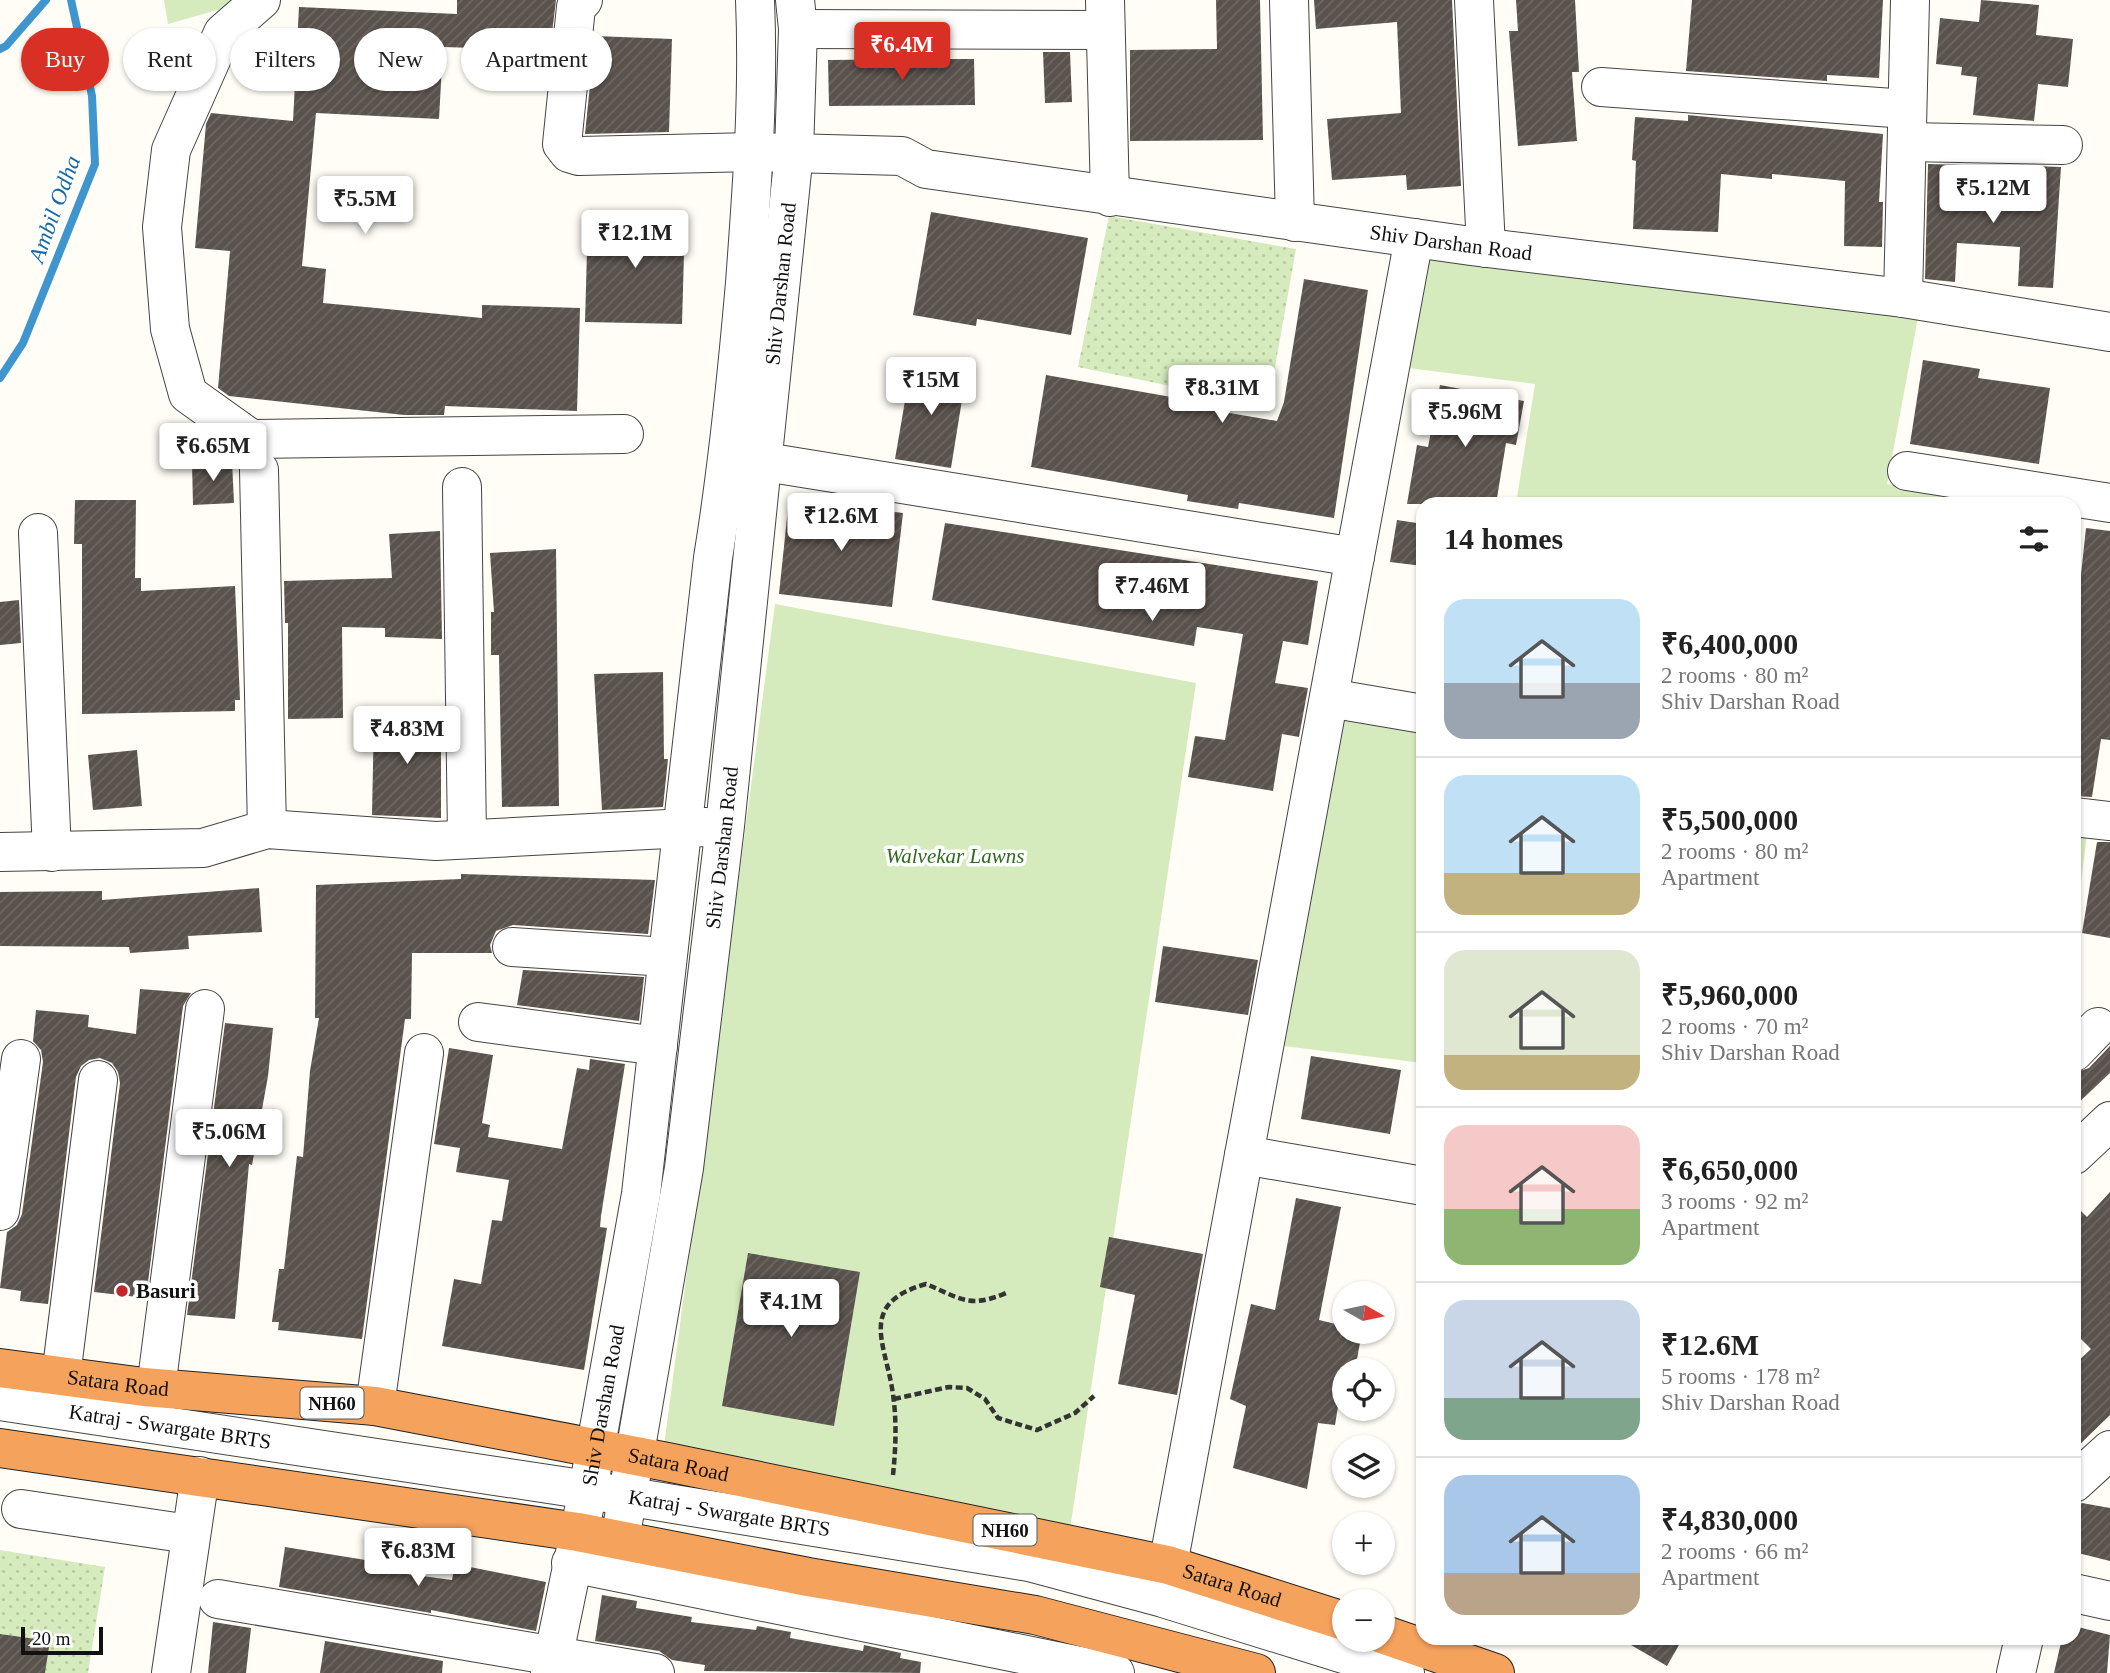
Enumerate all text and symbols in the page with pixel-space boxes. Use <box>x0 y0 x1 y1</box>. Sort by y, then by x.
pin: ₹6.4M <box>853 22 951 82</box>
chip: Buy <box>21 28 109 91</box>
chip: Rent <box>123 28 216 91</box>
chip: Filters <box>230 28 340 91</box>
chip: New <box>354 28 447 91</box>
chip: Apartment <box>461 28 612 91</box>
text: ₹6.4M <box>870 32 934 57</box>
water label: Ambil Odha <box>23 152 85 268</box>
pin: ₹5.12M <box>1936 166 2050 225</box>
text: ₹5.12M <box>1955 175 2031 200</box>
pin: ₹5.5M <box>316 176 414 236</box>
text: ₹5.5M <box>333 186 397 211</box>
street label: Shiv Darshan Road <box>760 201 801 366</box>
pin: ₹12.1M <box>578 210 692 270</box>
text: ₹12.1M <box>597 220 673 245</box>
street label: Shiv Darshan Road <box>1368 220 1534 265</box>
pin: ₹15M <box>890 358 972 417</box>
pin: ₹8.31M <box>1165 366 1279 425</box>
text: ₹15M <box>902 367 960 392</box>
text: ₹8.31M <box>1184 375 1260 400</box>
pin: ₹5.96M <box>1408 390 1522 449</box>
text: ₹5.96M <box>1427 399 1503 424</box>
pin: ₹6.65M <box>156 424 270 483</box>
text: ₹6.65M <box>175 433 251 458</box>
pin: ₹12.6M <box>784 494 898 553</box>
text: ₹12.6M <box>803 503 879 528</box>
icon: filters <box>2015 520 2053 558</box>
text: 14 homes <box>1444 522 1563 555</box>
pin: ₹7.46M <box>1095 564 1209 623</box>
text: ₹7.46M <box>1114 573 1190 598</box>
icon: home <box>1500 627 1584 711</box>
text: ₹6,400,000 <box>1661 627 1798 660</box>
text: 2 rooms · 80 m² <box>1661 663 1808 688</box>
text: Shiv Darshan Road <box>1661 689 1840 714</box>
pin: ₹4.83M <box>350 706 464 766</box>
text: ₹4.83M <box>369 716 445 741</box>
street label: Shiv Darshan Road <box>701 765 743 930</box>
icon: home <box>1500 803 1584 887</box>
text: ₹5,500,000 <box>1661 803 1798 836</box>
text: 2 rooms · 80 m² <box>1661 839 1808 864</box>
park label: Walvekar Lawns <box>886 844 1024 868</box>
text: Apartment <box>1661 865 1759 890</box>
icon: home <box>1500 978 1584 1062</box>
text: ₹5,960,000 <box>1661 978 1798 1011</box>
text: 2 rooms · 70 m² <box>1661 1014 1808 1039</box>
text: Shiv Darshan Road <box>1661 1040 1840 1065</box>
pin: ₹5.06M <box>172 1110 286 1169</box>
text: ₹5.06M <box>191 1119 267 1144</box>
icon: home <box>1500 1153 1584 1237</box>
text: ₹6,650,000 <box>1661 1153 1798 1186</box>
text: 3 rooms · 92 m² <box>1661 1189 1808 1214</box>
text: Apartment <box>1661 1215 1759 1240</box>
place label: Basuri <box>136 1279 196 1303</box>
pin: ₹4.1M <box>742 1280 840 1339</box>
north arrow <box>1332 1281 1395 1344</box>
map controls <box>1332 1281 1395 1652</box>
marker: Basuri <box>114 1283 130 1299</box>
text: ₹4.1M <box>759 1289 823 1314</box>
street label: Shiv Darshan Road <box>577 1322 629 1488</box>
icon: home <box>1500 1328 1584 1412</box>
text: ₹12.6M <box>1661 1328 1759 1361</box>
button: locate <box>1332 1358 1395 1421</box>
text: 5 rooms · 178 m² <box>1661 1364 1820 1389</box>
street label: Satara Road <box>66 1365 170 1401</box>
road number: NH60 <box>300 1387 364 1418</box>
text: Shiv Darshan Road <box>1661 1390 1840 1415</box>
street label: Katraj - Swargate BRTS <box>67 1400 273 1454</box>
button: layers <box>1332 1435 1395 1498</box>
street label: Satara Road <box>626 1443 731 1487</box>
street label: Katraj - Swargate BRTS <box>627 1485 832 1541</box>
icon: home <box>1500 1503 1584 1587</box>
text: ₹4,830,000 <box>1661 1503 1798 1536</box>
button: + <box>1332 1512 1395 1575</box>
road number: NH60 <box>974 1514 1036 1546</box>
pin: ₹6.83M <box>361 1528 475 1588</box>
text: ₹6.83M <box>380 1538 456 1563</box>
text: 2 rooms · 66 m² <box>1661 1539 1808 1564</box>
street label: Satara Road <box>1180 1558 1285 1612</box>
text: Apartment <box>1661 1565 1759 1590</box>
button: − <box>1332 1589 1395 1652</box>
scale bar <box>21 1624 103 1656</box>
text: 20 m <box>32 1628 71 1649</box>

